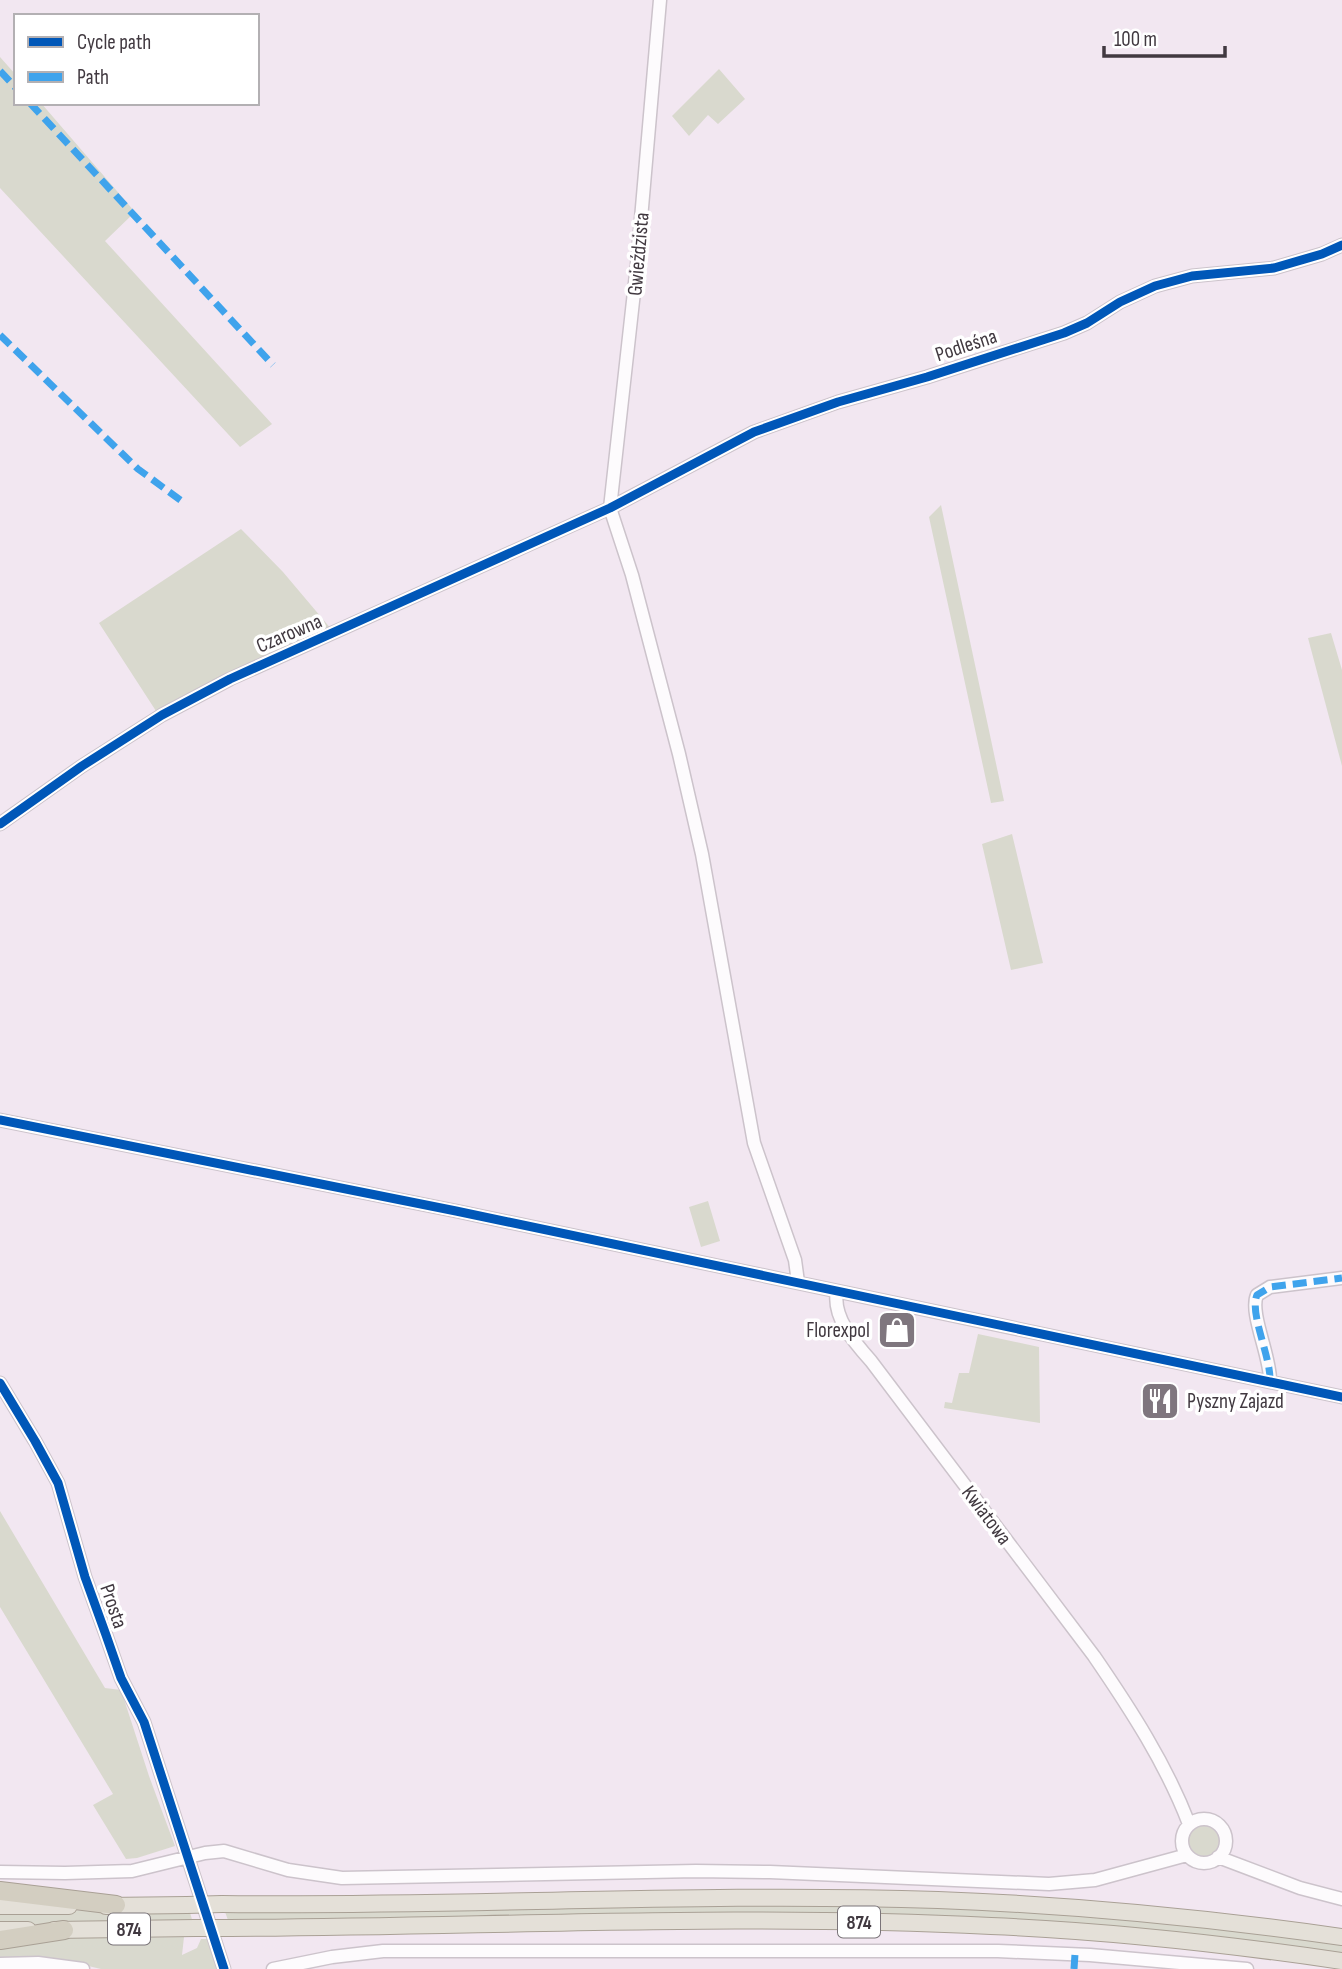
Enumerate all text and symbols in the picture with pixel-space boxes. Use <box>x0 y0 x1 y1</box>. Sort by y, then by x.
legend <box>14 14 259 105</box>
scale bar <box>1104 14 1225 58</box>
text: 100 m <box>1114 27 1157 52</box>
text: Cycle path <box>77 30 151 55</box>
text: Path <box>77 65 109 90</box>
street label: Gwieździsta <box>622 211 655 297</box>
street label: Podleśna <box>932 324 1000 367</box>
street label: Czarowna <box>253 608 326 658</box>
shop icon: Florexpol <box>876 1309 918 1351</box>
place label: Florexpol <box>806 1318 870 1343</box>
restaurant icon: Pyszny Zajazd <box>1139 1380 1181 1422</box>
place label: Pyszny Zajazd <box>1187 1389 1284 1414</box>
street label: Kwiatowa <box>956 1481 1017 1550</box>
street label: Prosta <box>94 1581 133 1632</box>
road number: 874 <box>838 1906 880 1938</box>
road number: 874 <box>108 1913 150 1944</box>

